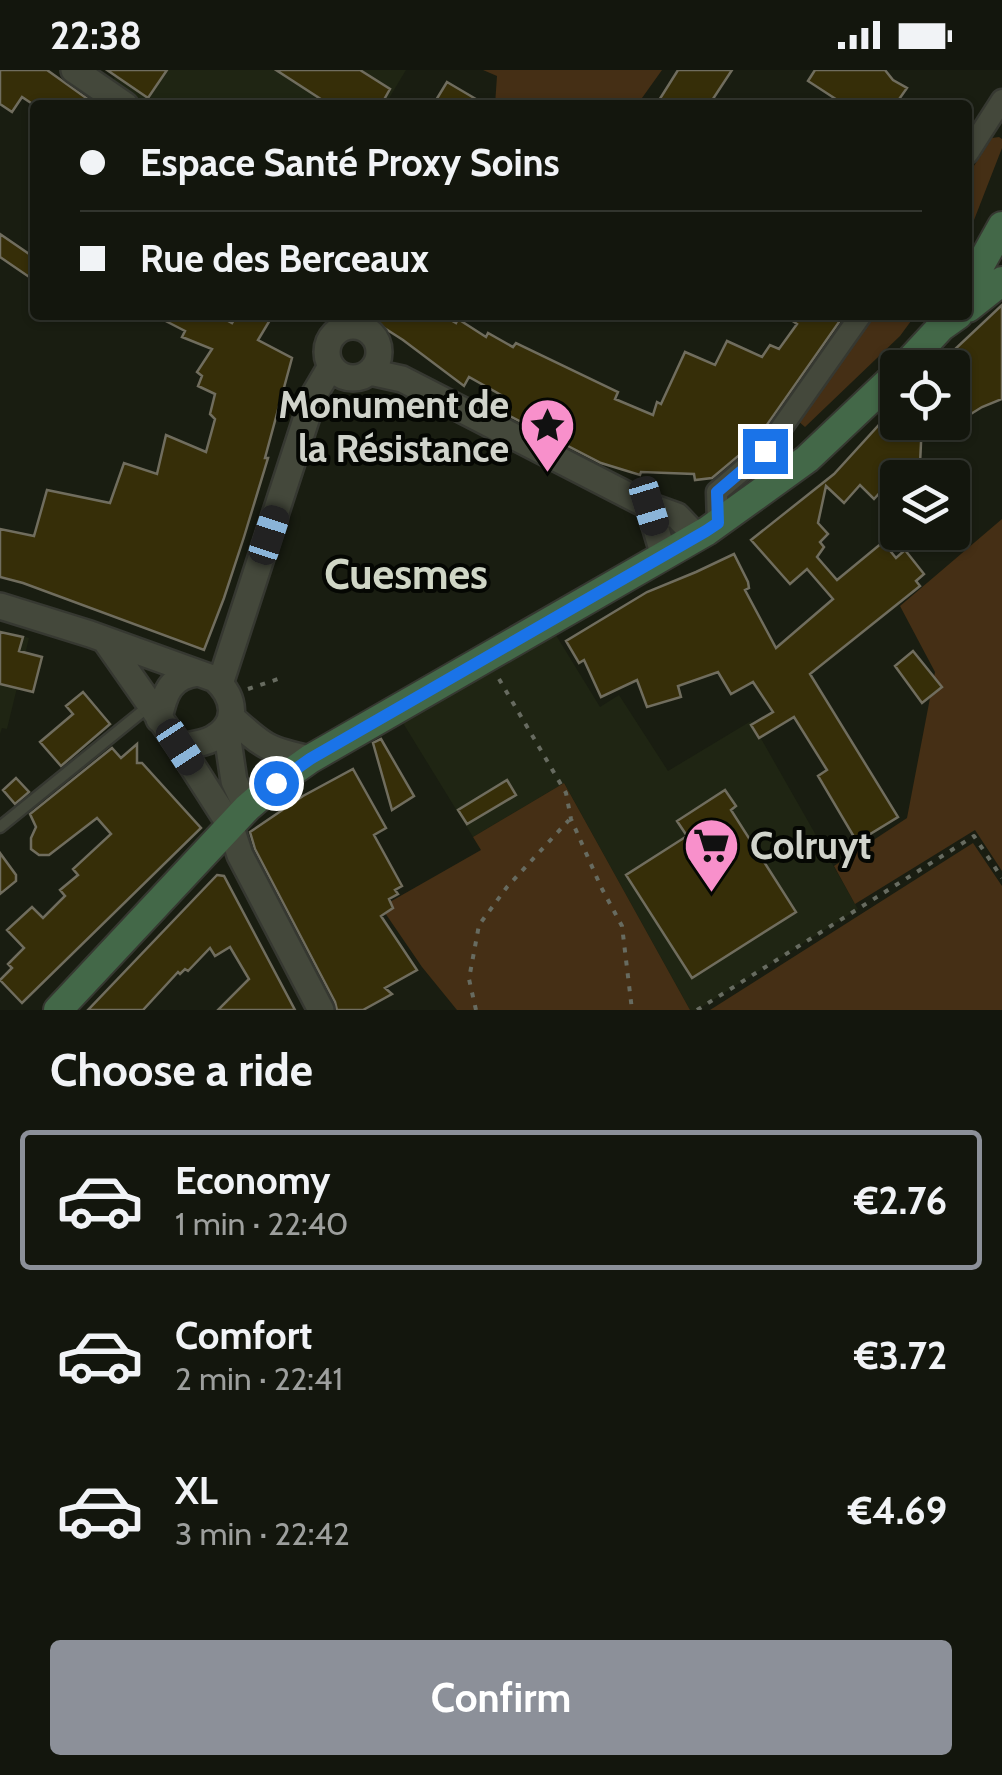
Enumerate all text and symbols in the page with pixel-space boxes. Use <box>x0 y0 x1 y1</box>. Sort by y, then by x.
text: 22:38 <box>50 12 142 59</box>
text: Espace Santé Proxy Soins <box>140 139 560 186</box>
text: Rue des Berceaux <box>140 235 429 282</box>
map controls <box>880 350 970 550</box>
button: locate <box>880 350 970 440</box>
place label: Monument de la Résistance <box>278 381 509 472</box>
place icon: Monument de la Résistance <box>518 396 578 475</box>
route end <box>743 429 788 474</box>
button: layers <box>880 460 970 550</box>
car <box>626 473 672 539</box>
car <box>245 502 293 568</box>
district label: Cuesmes <box>324 548 488 600</box>
car <box>151 714 209 780</box>
route start <box>254 761 299 806</box>
supermarket icon: Colruyt <box>681 815 741 894</box>
place label: Colruyt <box>750 822 871 869</box>
text: Choose a ride <box>50 1043 313 1097</box>
icon: car <box>55 1155 145 1245</box>
text: Economy <box>175 1157 330 1204</box>
text: €2.76 <box>854 1177 947 1224</box>
text: 1 min · 22:40 <box>175 1204 348 1243</box>
icon: car <box>55 1310 145 1400</box>
text: Comfort <box>175 1312 312 1359</box>
text: €3.72 <box>854 1332 947 1379</box>
text: 2 min · 22:41 <box>175 1359 343 1398</box>
icon: car <box>55 1465 145 1555</box>
text: XL <box>175 1467 218 1514</box>
text: €4.69 <box>848 1487 947 1534</box>
text: 3 min · 22:42 <box>175 1514 350 1553</box>
button: Confirm <box>50 1640 952 1755</box>

